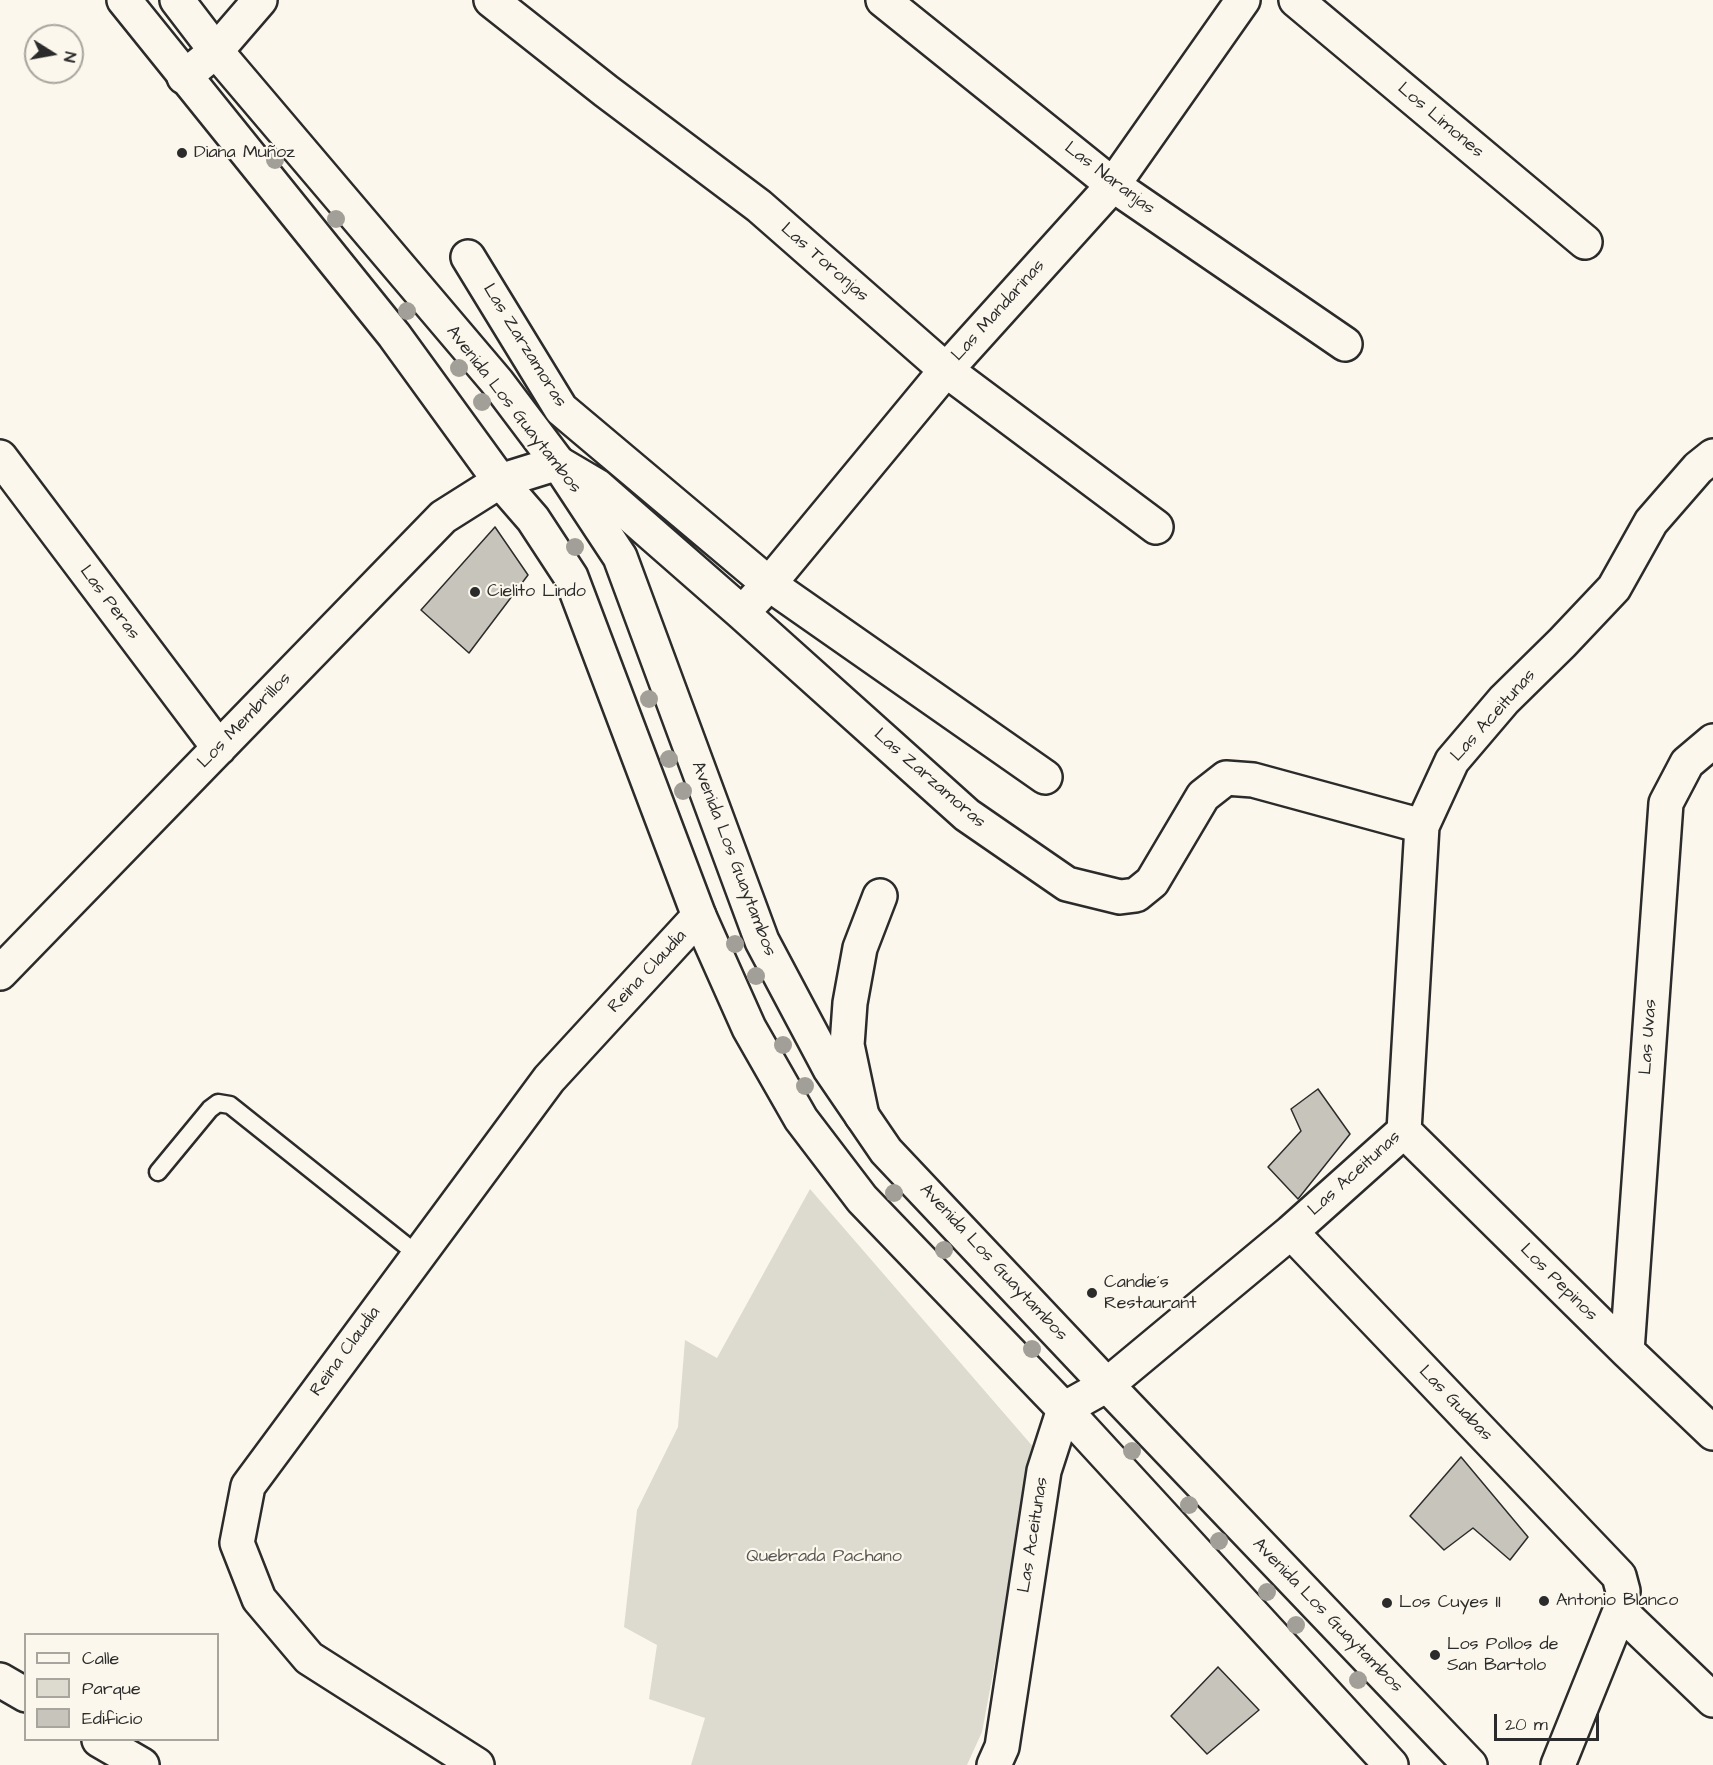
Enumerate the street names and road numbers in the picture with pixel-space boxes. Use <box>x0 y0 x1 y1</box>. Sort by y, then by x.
street label: Los Limones <box>1392 79 1488 163</box>
street label: Las Naranjas <box>1059 138 1159 220</box>
street label: Las Toronjas <box>776 219 872 307</box>
street label: Las Mandarinas <box>948 256 1050 366</box>
street label: Las Zarzamoras <box>477 280 571 412</box>
street label: Avenida Los Guaytambos <box>441 322 585 498</box>
street label: Las Peras <box>74 562 144 644</box>
street label: Las Aceitunas <box>1447 665 1541 767</box>
street label: Los Membrillos <box>194 669 296 773</box>
street label: Las Zarzamoras <box>869 724 989 834</box>
street label: Avenida Los Guaytambos <box>686 758 780 960</box>
street label: Reina Claudia <box>604 926 692 1018</box>
street label: Las Uvas <box>1636 999 1662 1075</box>
street label: Las Aceitunas <box>1304 1127 1406 1221</box>
street label: Avenida Los Guaytambos <box>914 1180 1072 1346</box>
street label: Los Pepinos <box>1515 1240 1601 1326</box>
street label: Reina Claudia <box>306 1303 386 1401</box>
street label: Las Guabas <box>1414 1362 1496 1446</box>
street label: Las Aceitunas <box>1014 1476 1054 1594</box>
street label: Avenida Los Guaytambos <box>1247 1534 1407 1698</box>

